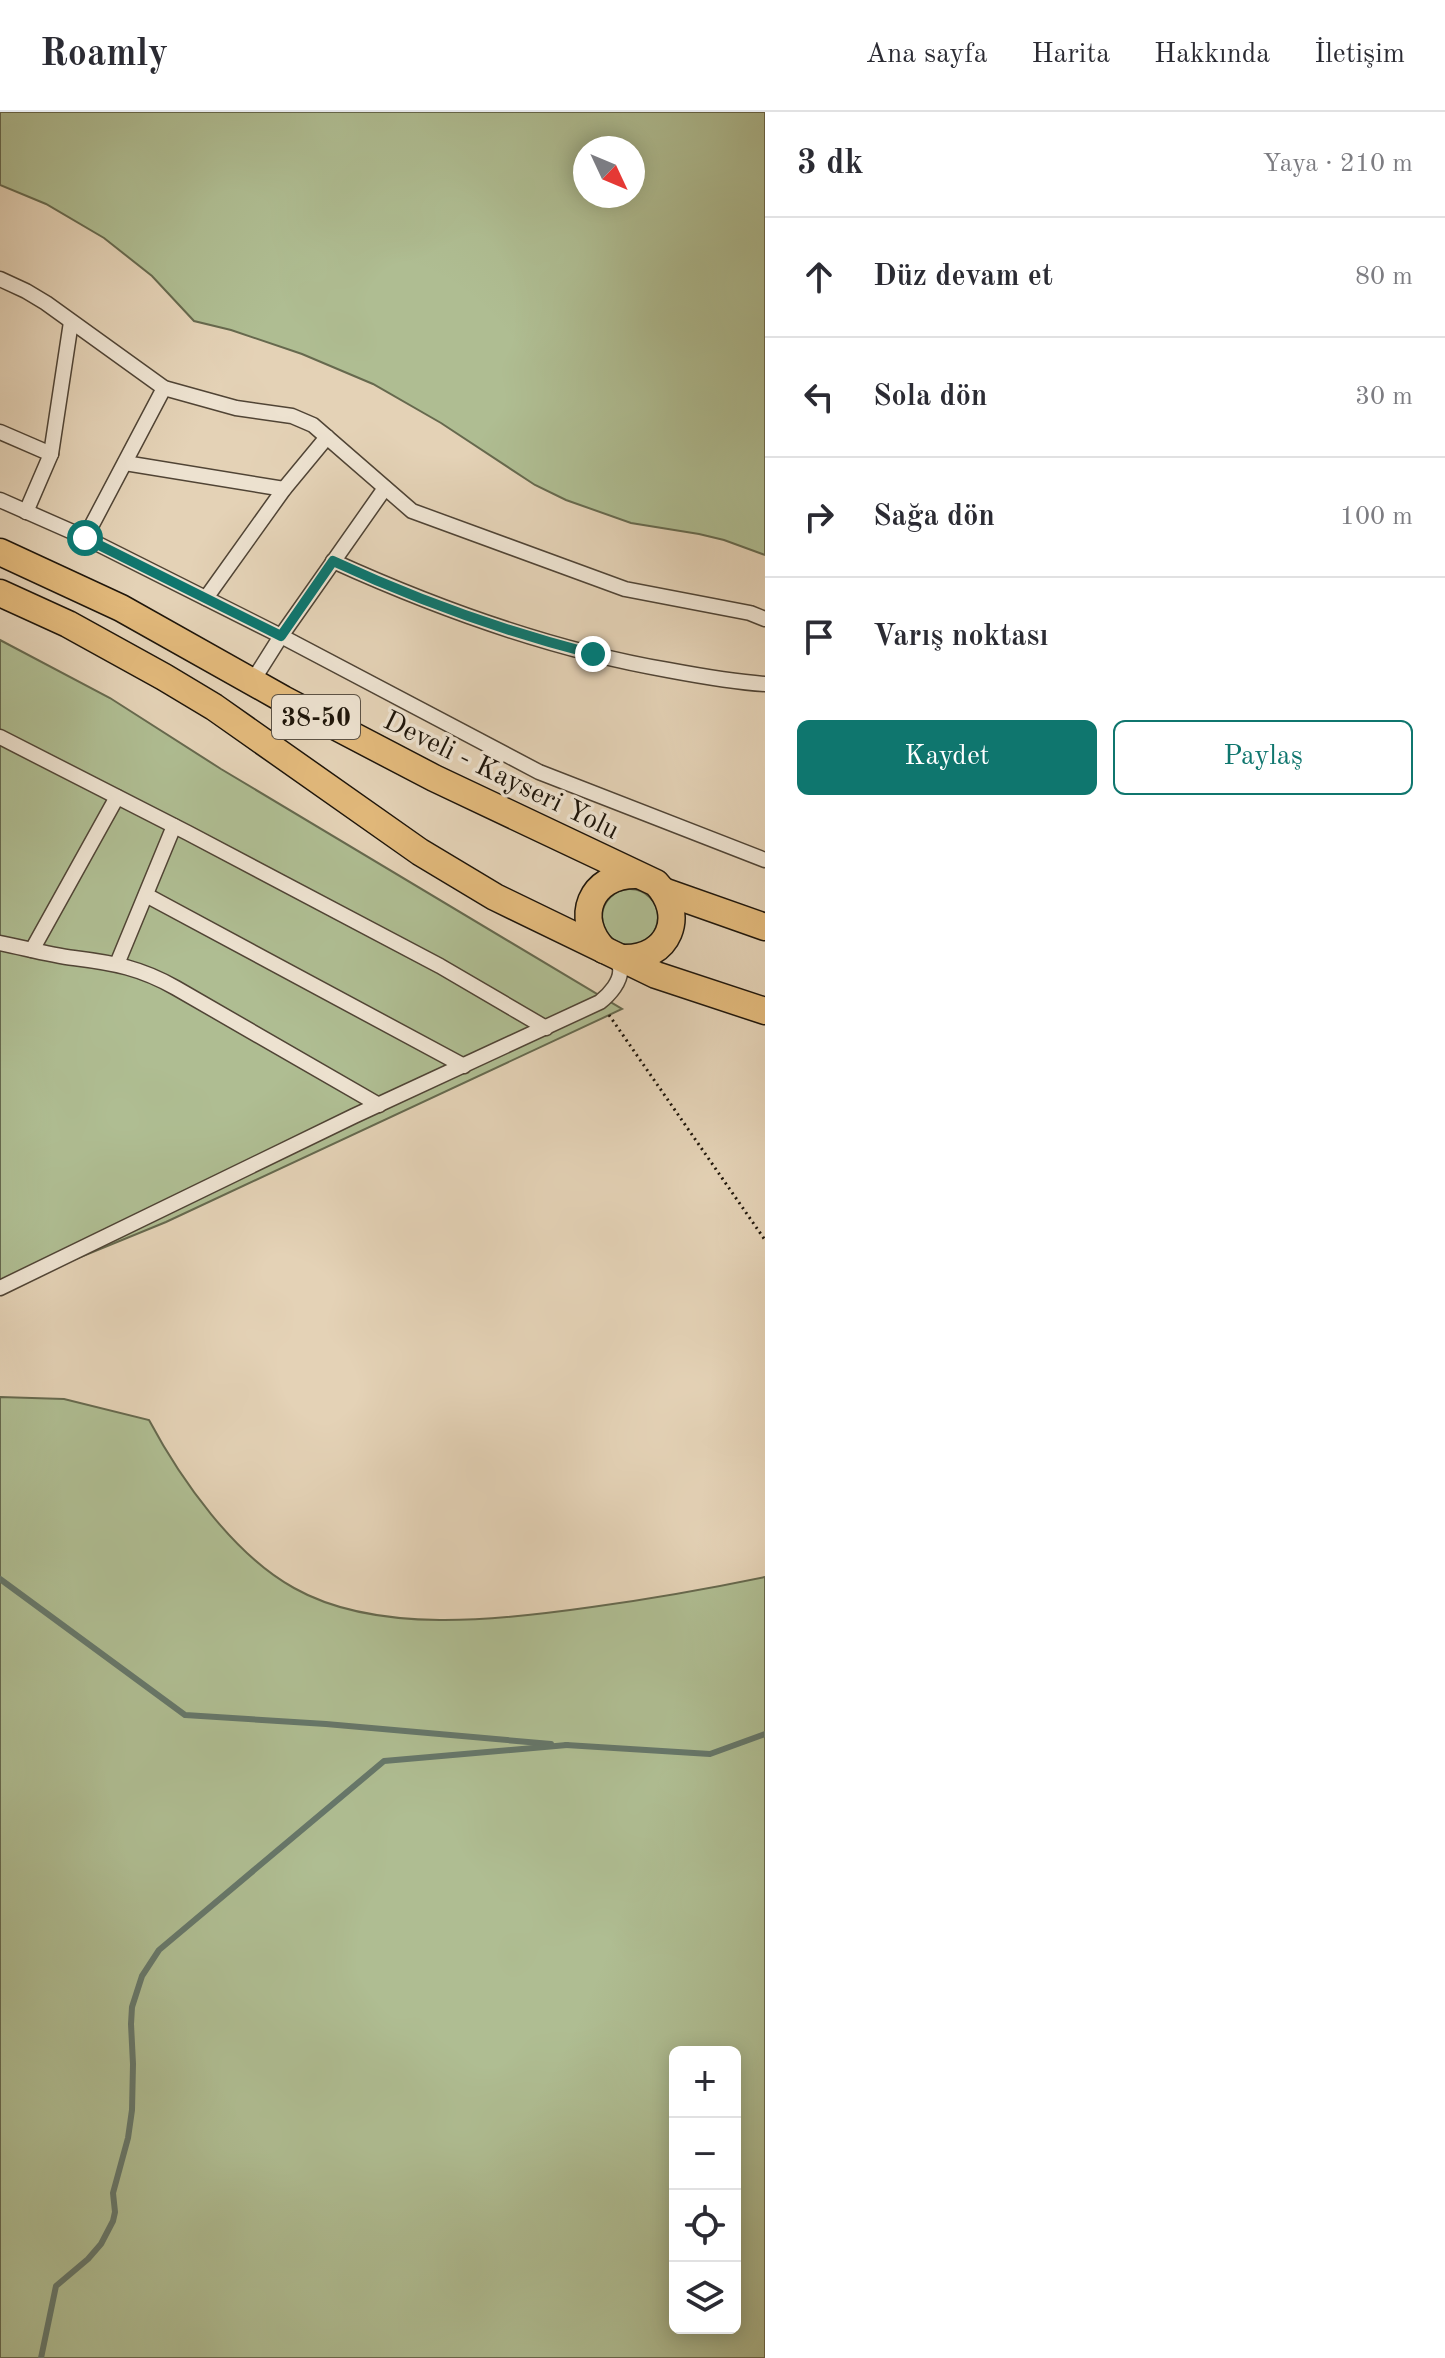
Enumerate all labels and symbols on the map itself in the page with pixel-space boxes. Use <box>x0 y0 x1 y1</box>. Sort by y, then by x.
north arrow <box>573 136 645 208</box>
route start <box>67 520 103 556</box>
route end <box>575 636 611 672</box>
road number: 38-50 <box>272 695 360 739</box>
street label: Develi - Kayseri Yolu <box>378 707 623 846</box>

